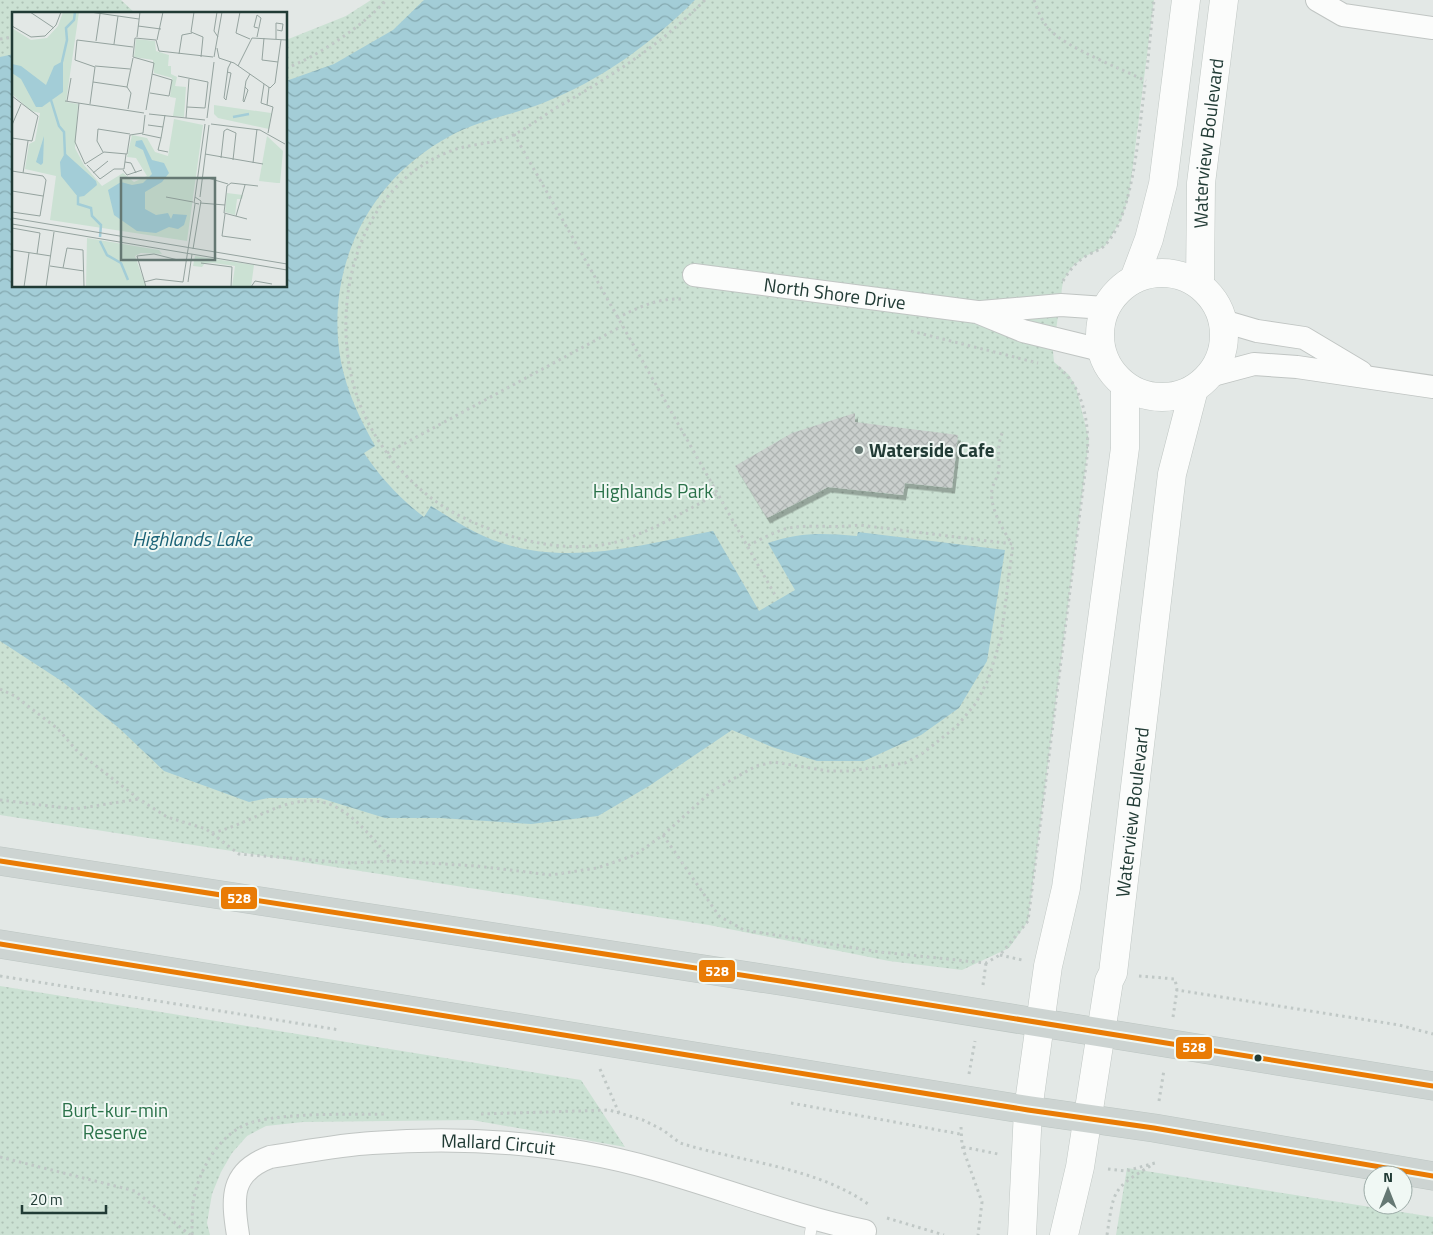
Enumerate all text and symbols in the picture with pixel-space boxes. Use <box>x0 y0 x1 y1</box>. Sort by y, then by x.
inset map <box>12 12 288 288</box>
street label: Waterview Boulevard <box>1186 57 1231 229</box>
street label: North Shore Drive <box>762 269 908 317</box>
place label: Waterside Cafe <box>869 435 995 464</box>
marker: Waterside Cafe <box>853 444 865 456</box>
park label: Highlands Park <box>593 476 713 505</box>
water label: Highlands Lake <box>132 523 254 554</box>
street label: Waterview Boulevard <box>1107 725 1156 899</box>
line badge: 528 <box>220 886 258 910</box>
text: 528 <box>227 887 251 908</box>
line badge: 528 <box>698 959 736 983</box>
text: 528 <box>705 960 729 981</box>
line badge: 528 <box>1175 1036 1213 1060</box>
text: 528 <box>1182 1036 1206 1057</box>
unlabelled marker <box>1253 1053 1263 1063</box>
park label: Burt-kur-min Reserve <box>62 1095 168 1146</box>
street label: Mallard Circuit <box>441 1125 558 1162</box>
north arrow <box>1363 1165 1413 1215</box>
text: N <box>1383 1166 1393 1187</box>
scale bar <box>22 1182 106 1214</box>
text: 20 m <box>30 1188 63 1211</box>

